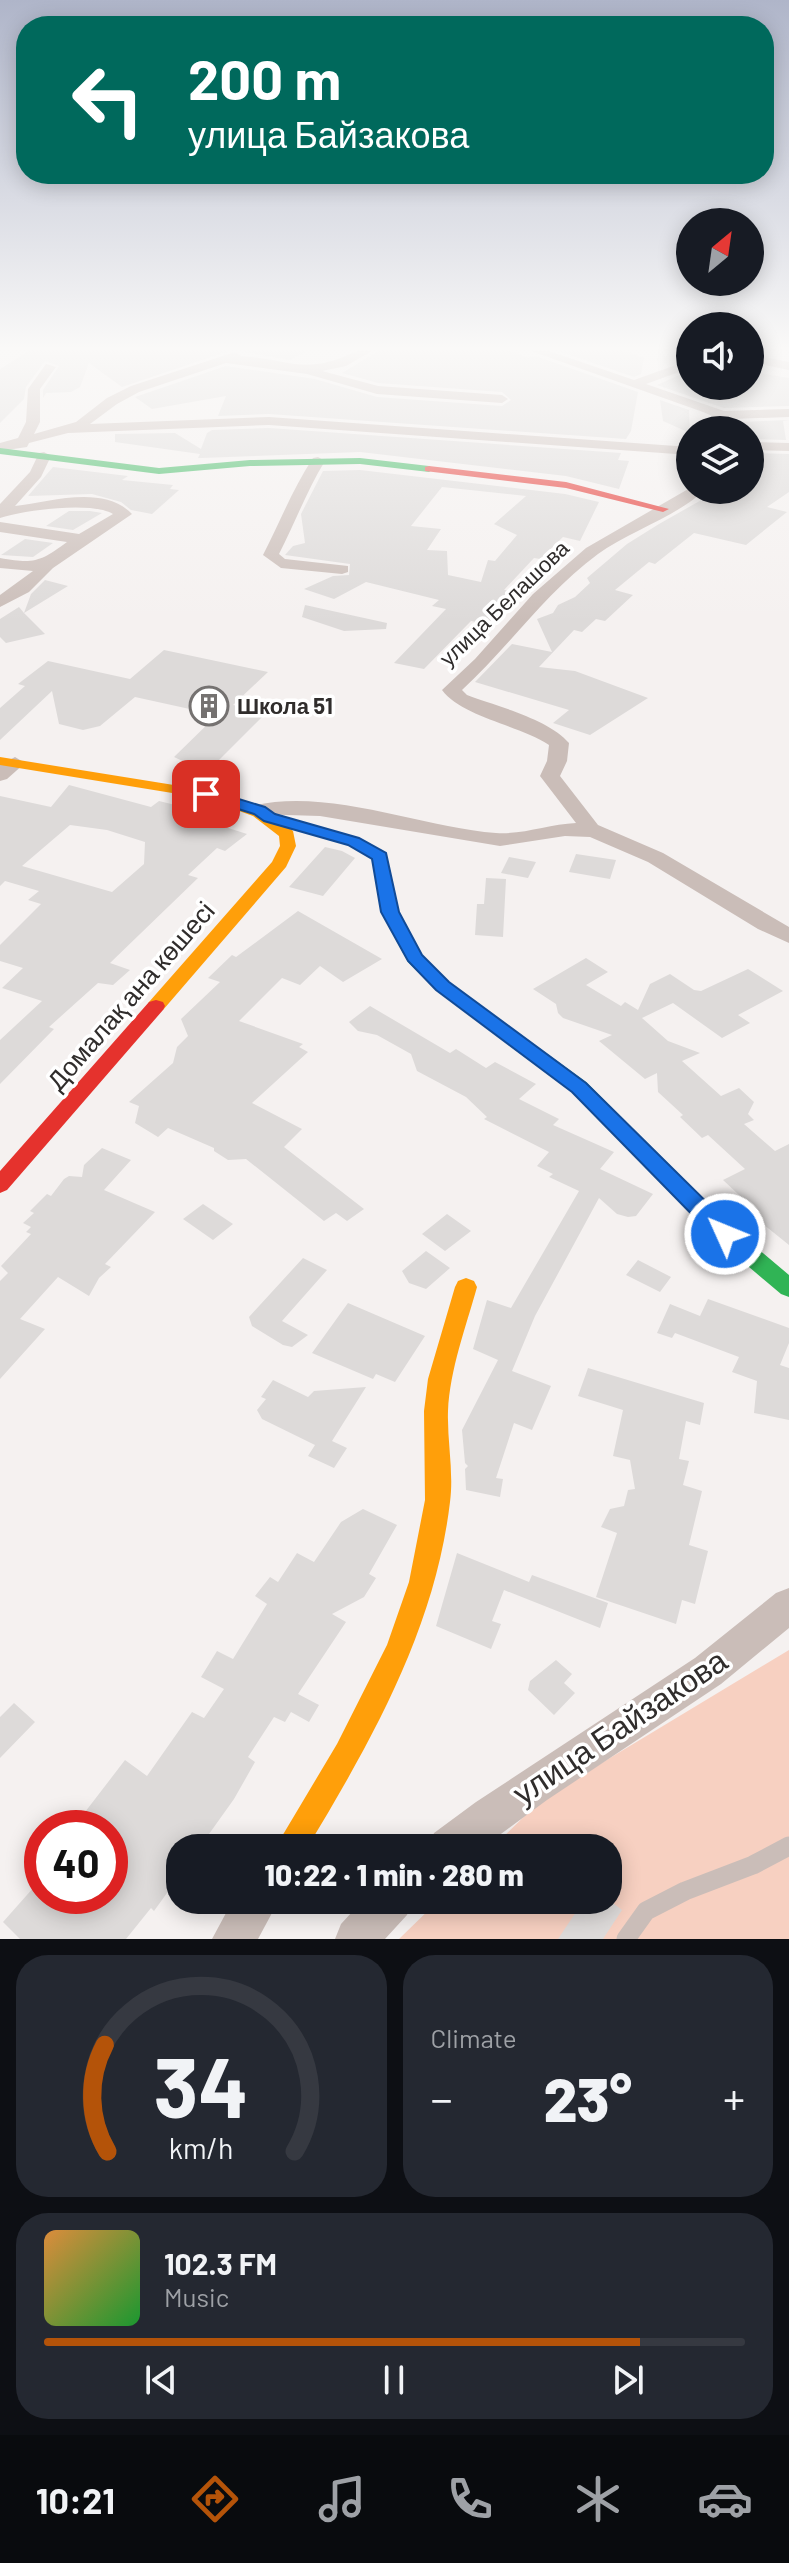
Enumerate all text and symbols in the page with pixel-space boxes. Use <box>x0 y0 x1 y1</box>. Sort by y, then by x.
text: 200 m <box>188 44 341 111</box>
icon: left <box>56 48 160 152</box>
text: улица Байзакова <box>188 112 469 155</box>
north arrow <box>676 208 764 296</box>
map controls <box>676 208 764 504</box>
button: sound <box>676 312 764 400</box>
button: layers <box>676 416 764 504</box>
street label: улица Белашова <box>433 534 575 671</box>
building icon: Школа 51 <box>188 685 230 727</box>
place label: Школа 51 <box>237 692 333 718</box>
pin <box>172 760 240 828</box>
icon: arrive <box>184 772 228 816</box>
street label: Домалақ ана көшесі <box>40 895 220 1095</box>
position arrow <box>683 1192 767 1276</box>
street label: улица Байзакова <box>505 1640 734 1812</box>
speed limit sign: 40 <box>24 1810 128 1914</box>
text: 10:22 · 1 min · 280 m <box>264 1856 524 1892</box>
text: Climate <box>431 2022 517 2053</box>
text: 34 <box>154 2035 249 2135</box>
text: 23° <box>544 2062 632 2134</box>
text: − <box>431 2071 453 2124</box>
text: + <box>723 2071 745 2124</box>
text: km/h <box>169 2130 234 2165</box>
text: 102.3 FM <box>164 2245 277 2281</box>
text: Music <box>164 2281 229 2312</box>
icon: previous <box>139 2358 183 2402</box>
icon: pause <box>372 2358 416 2402</box>
icon: next <box>606 2358 650 2402</box>
icon: directions <box>187 2471 243 2527</box>
icon: music <box>314 2471 370 2527</box>
icon: phone <box>442 2471 498 2527</box>
icon: climate <box>570 2471 626 2527</box>
icon: car <box>697 2471 753 2527</box>
text: 10:21 <box>36 2478 115 2521</box>

